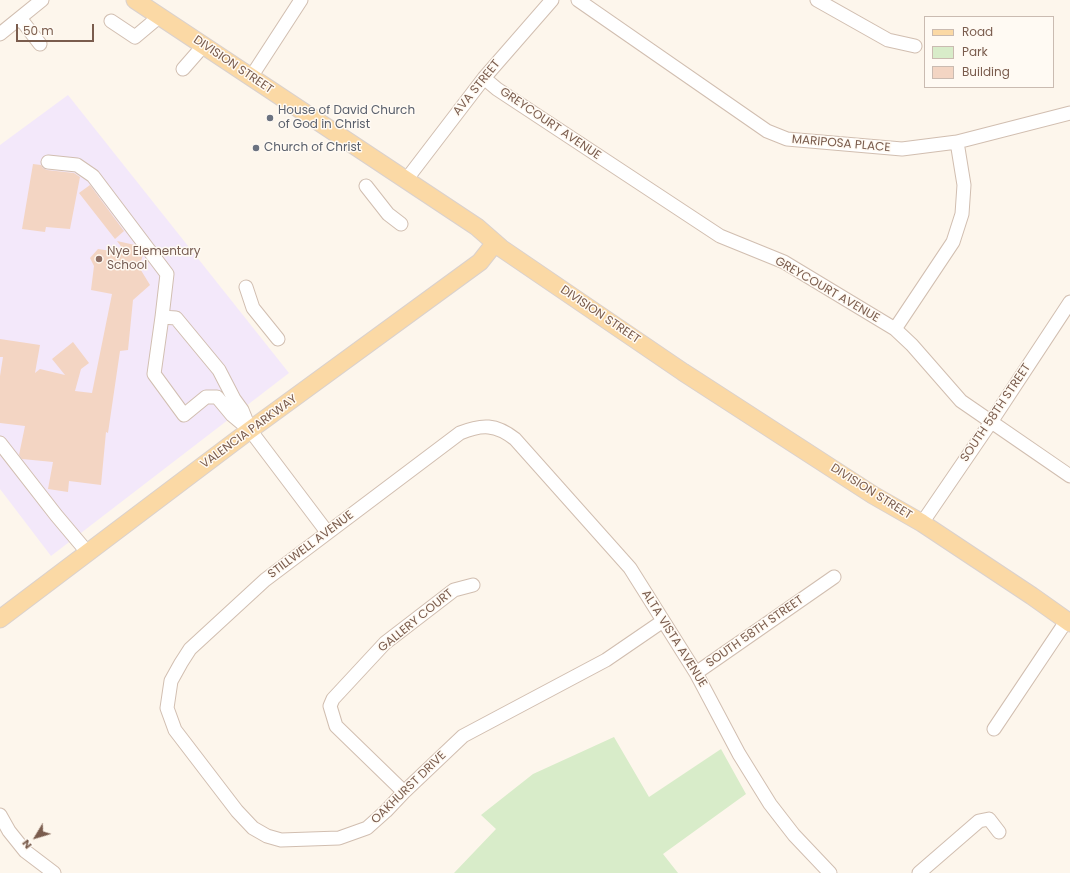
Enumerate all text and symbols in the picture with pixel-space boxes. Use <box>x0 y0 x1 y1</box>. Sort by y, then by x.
scale bar <box>18 16 96 42</box>
legend <box>924 16 1054 88</box>
text: 50 m <box>23 22 54 39</box>
text: Road <box>962 23 993 40</box>
street label: DIVISION STREET <box>190 33 276 97</box>
text: Park <box>962 43 988 60</box>
street label: AVA STREET <box>450 57 504 119</box>
text: Building <box>962 63 1010 80</box>
street label: GREYCOURT AVENUE <box>497 85 603 163</box>
place label: House of David Church of God in Christ <box>278 104 415 132</box>
marker: House of David Church of God in Christ <box>265 113 275 123</box>
street label: MARIPOSA PLACE <box>791 133 891 155</box>
place label: Church of Christ <box>264 141 361 155</box>
marker: Church of Christ <box>251 143 261 153</box>
place label: Nye Elementary School <box>107 245 201 273</box>
marker: Nye Elementary School <box>94 254 104 264</box>
street label: GREYCOURT AVENUE <box>772 254 882 326</box>
street label: DIVISION STREET <box>557 283 643 347</box>
street label: SOUTH 58TH STREET <box>958 361 1034 465</box>
street label: VALENCIA PARKWAY <box>198 392 300 472</box>
street label: DIVISION STREET <box>828 461 914 523</box>
street label: STILLWELL AVENUE <box>265 508 357 582</box>
street label: GALLERY COURT <box>376 586 456 656</box>
street label: ALTA VISTA AVENUE <box>638 588 710 690</box>
street label: SOUTH 58TH STREET <box>704 593 806 671</box>
street label: OAKHURST DRIVE <box>369 749 449 827</box>
north arrow <box>16 817 56 857</box>
text: N <box>18 836 35 853</box>

